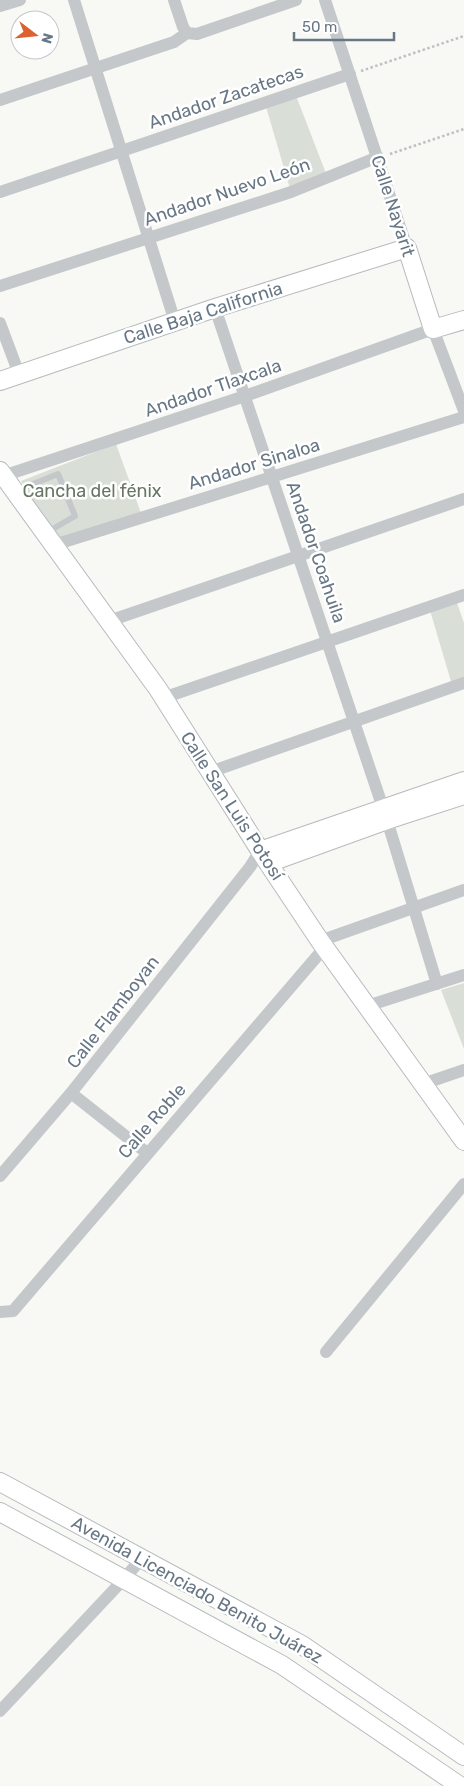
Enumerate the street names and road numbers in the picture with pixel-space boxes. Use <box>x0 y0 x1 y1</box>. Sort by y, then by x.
street label: Andador Zacatecas <box>146 60 306 134</box>
street label: Andador Nuevo León <box>141 153 313 231</box>
street label: Calle Nayarit <box>366 153 420 259</box>
street label: Calle Baja California <box>121 277 285 349</box>
street label: Andador Tlaxcala <box>142 354 284 422</box>
street label: Andador Sinaloa <box>185 434 323 494</box>
street label: Andador Coahuila <box>281 478 351 626</box>
street label: Calle San Luis Potosí <box>176 728 289 886</box>
street label: Calle Flamboyan <box>62 951 164 1073</box>
street label: Calle Roble <box>113 1079 191 1163</box>
street label: Avenida Licenciado Benito Juárez <box>68 1512 326 1668</box>

